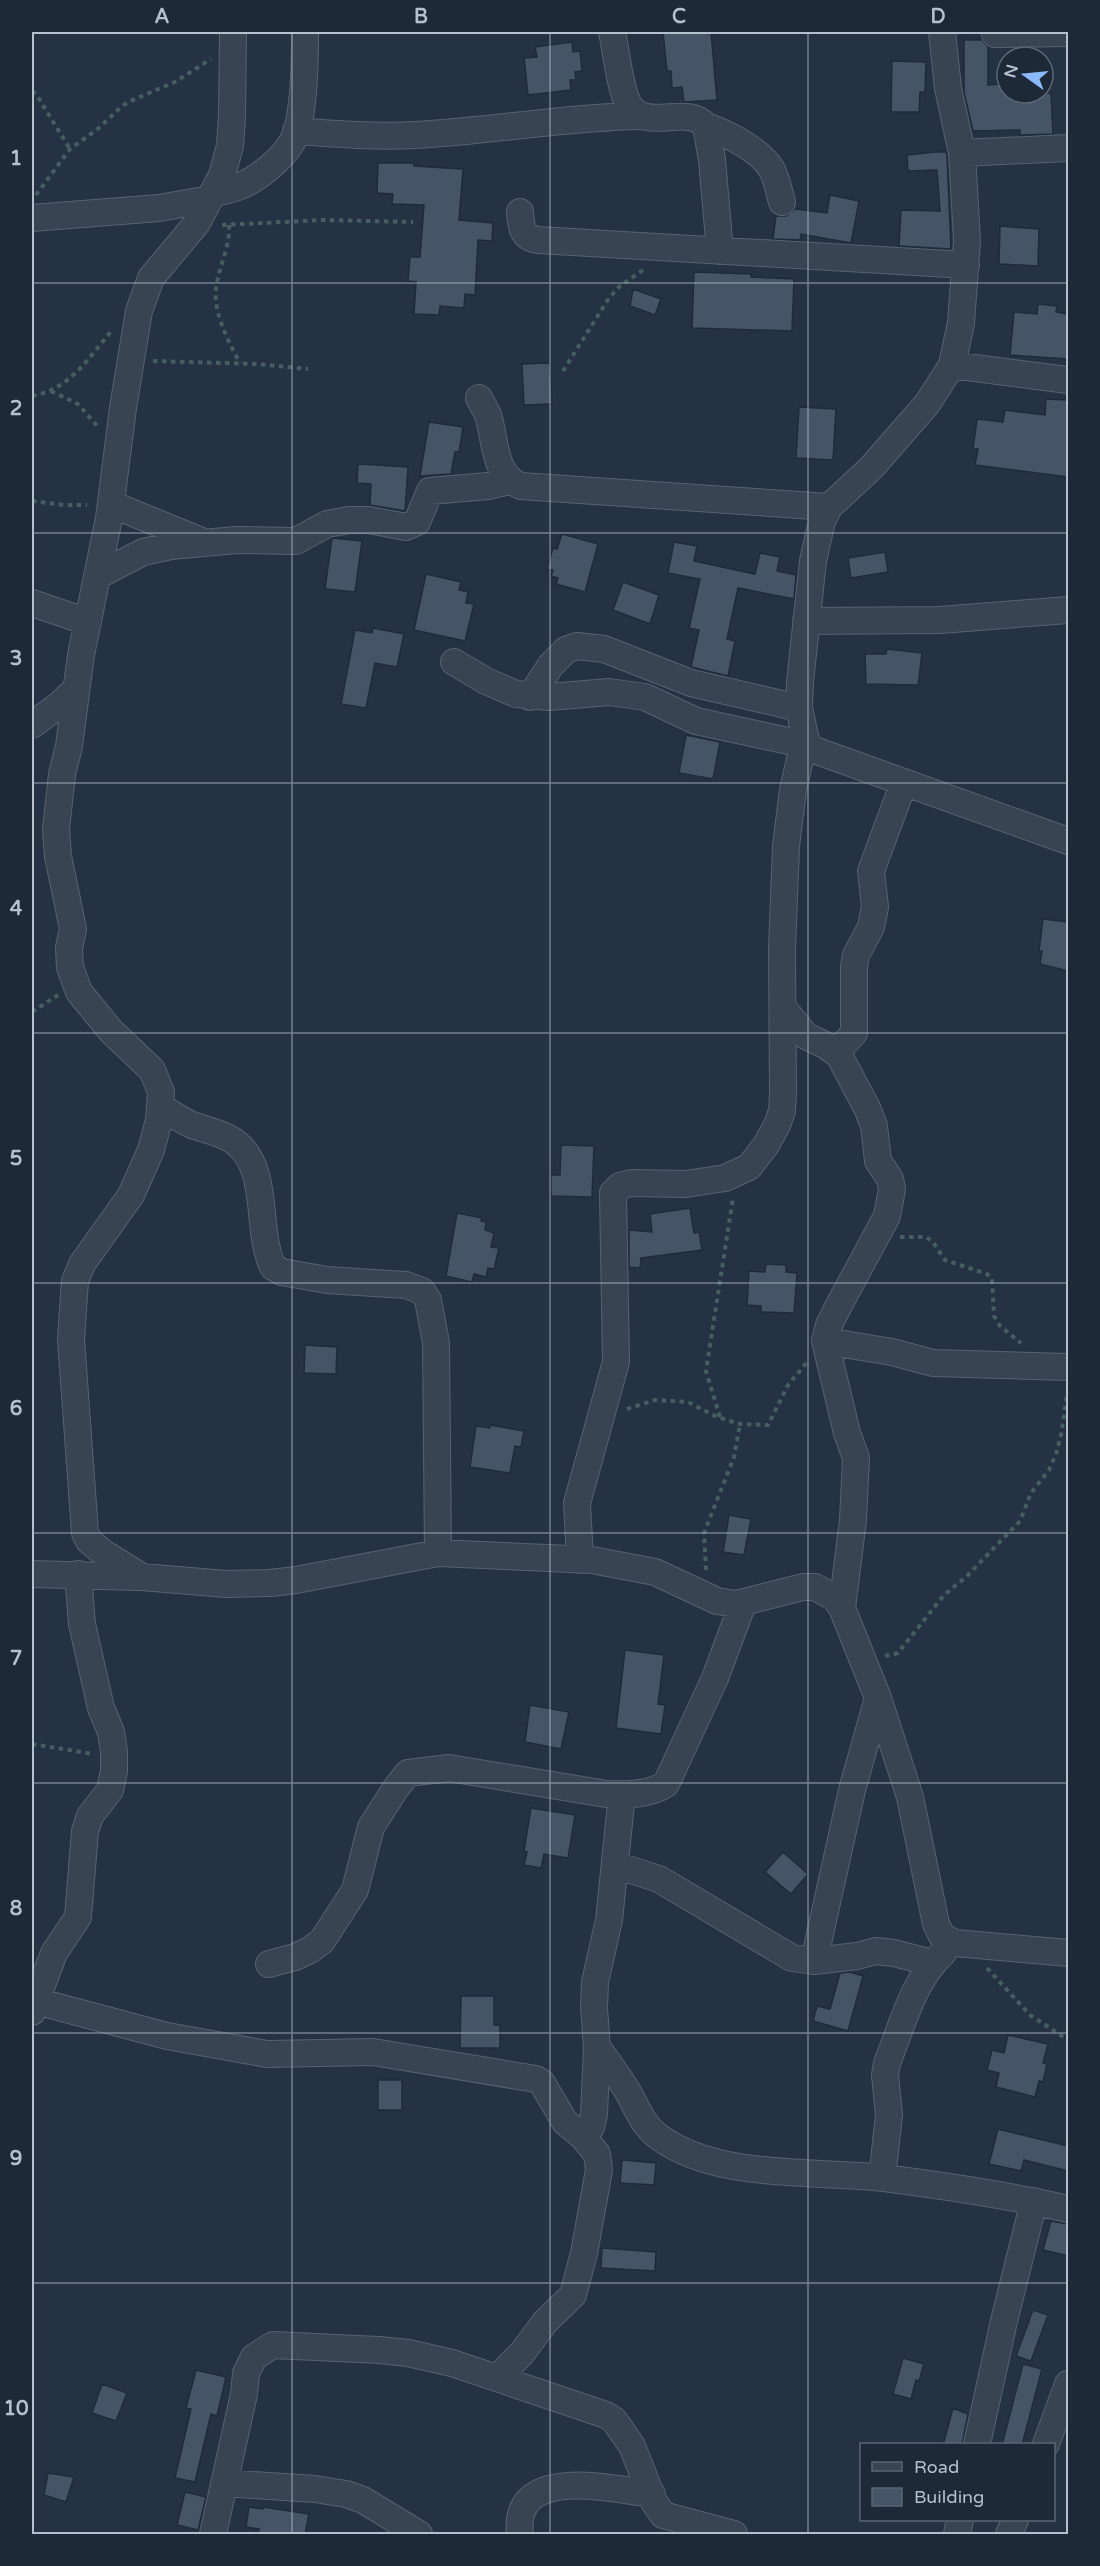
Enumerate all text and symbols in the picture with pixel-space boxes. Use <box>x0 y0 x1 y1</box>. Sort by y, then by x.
text: A <box>155 5 170 29</box>
text: B <box>414 5 428 29</box>
text: C <box>672 5 686 29</box>
text: D <box>930 5 946 29</box>
north arrow <box>995 45 1055 105</box>
text: N <box>1000 63 1023 80</box>
text: 1 <box>10 147 22 171</box>
text: 2 <box>10 397 22 421</box>
text: 3 <box>10 647 22 671</box>
text: 4 <box>10 897 23 921</box>
text: 5 <box>10 1147 22 1171</box>
text: 6 <box>10 1397 22 1421</box>
text: 7 <box>10 1647 22 1671</box>
text: 8 <box>10 1897 22 1921</box>
text: 9 <box>10 2147 22 2171</box>
text: 10 <box>3 2397 29 2421</box>
legend <box>860 2443 1055 2521</box>
text: Road <box>914 2456 959 2478</box>
text: Building <box>914 2486 984 2508</box>

